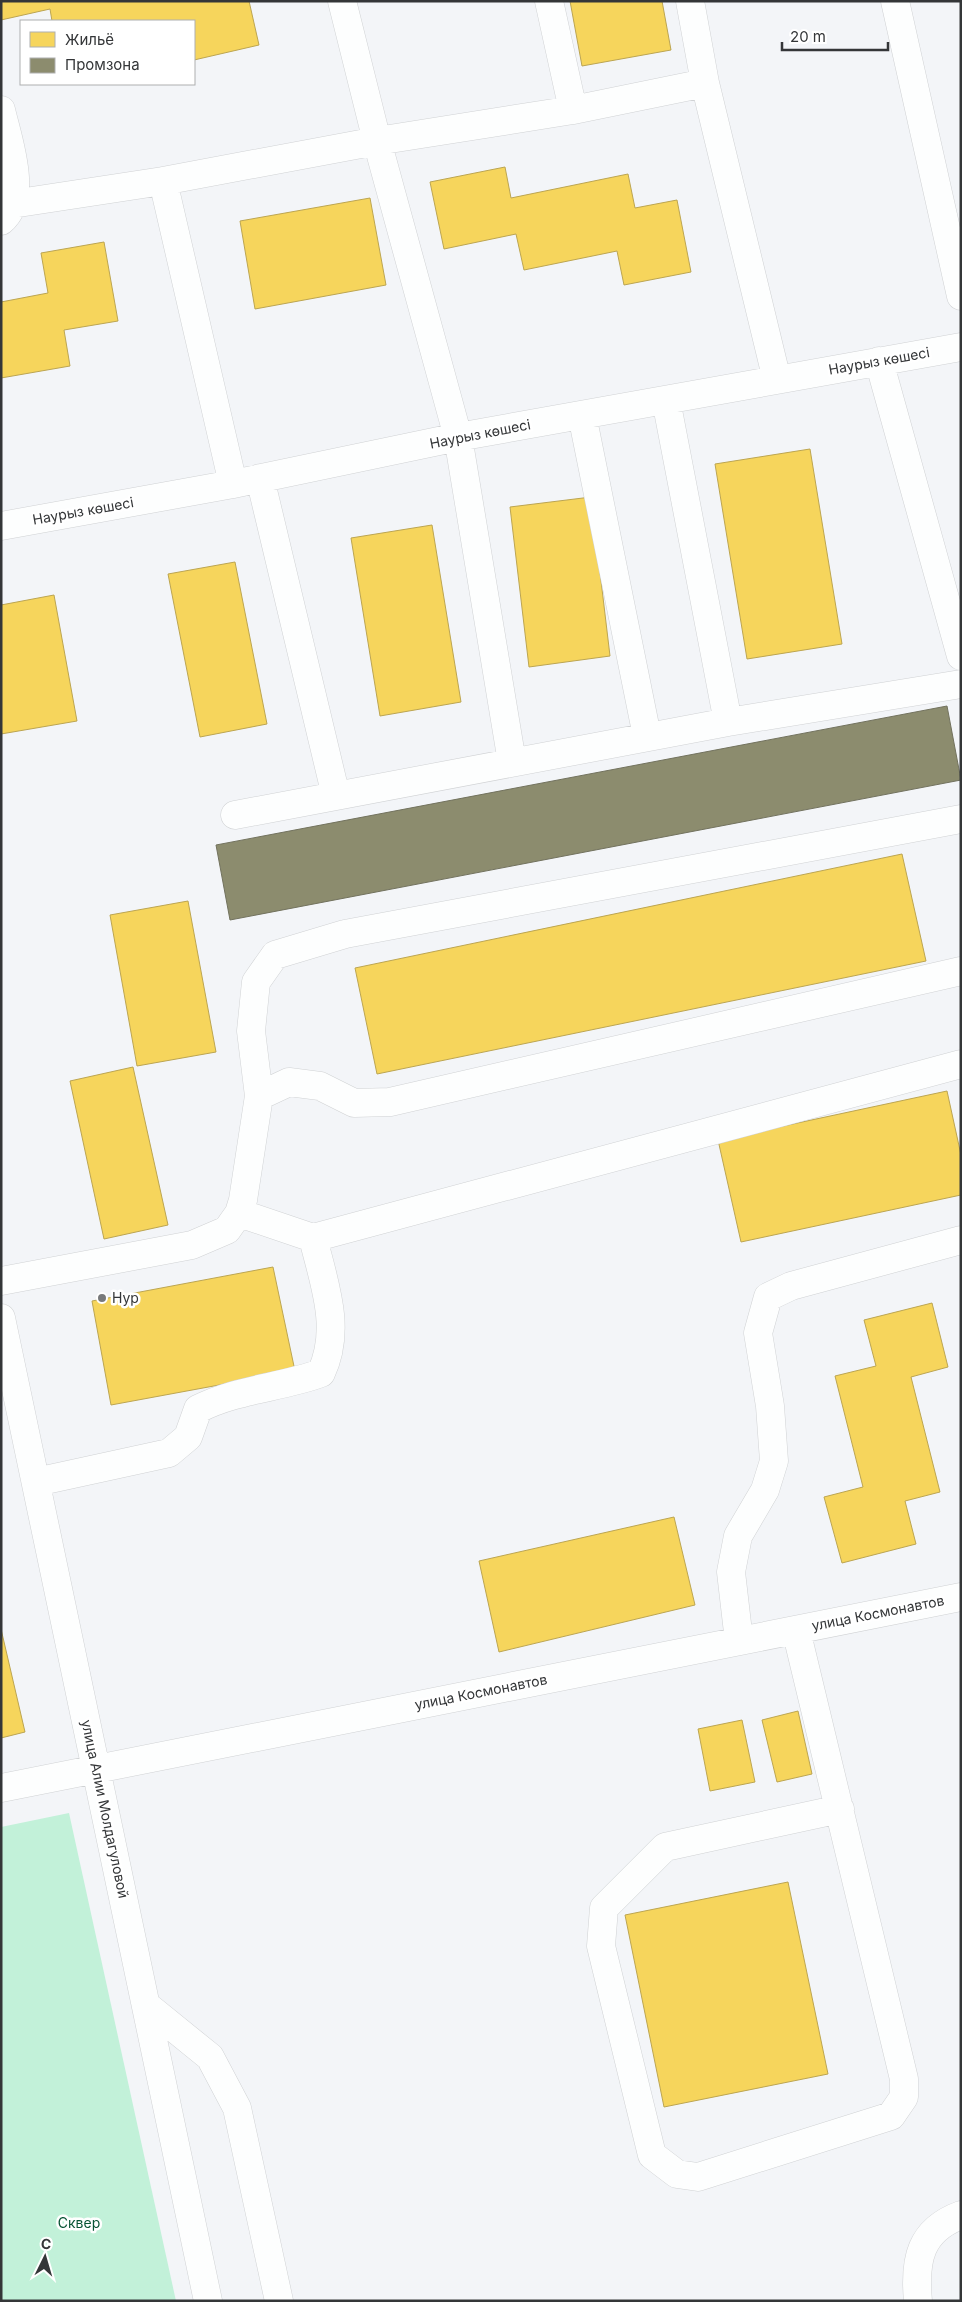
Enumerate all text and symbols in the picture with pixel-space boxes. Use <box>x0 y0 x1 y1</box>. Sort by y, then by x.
legend <box>20 20 195 85</box>
scale bar <box>782 20 888 52</box>
text: 20 m <box>790 27 826 46</box>
text: Жильё <box>65 30 114 49</box>
text: Промзона <box>65 55 140 74</box>
street label: Наурыз көшесі <box>827 343 931 378</box>
street label: Наурыз көшесі <box>428 415 532 452</box>
street label: Наурыз көшесі <box>31 493 135 528</box>
place label: Нур <box>112 1289 139 1306</box>
marker: Нур <box>96 1292 108 1304</box>
street label: улица Космонавтов <box>810 1591 946 1634</box>
street label: улица Космонавтов <box>413 1670 549 1713</box>
street label: улица Алии Молдагуловой <box>78 1718 133 1900</box>
park label: Сквер <box>58 2214 100 2231</box>
north arrow <box>20 2232 70 2282</box>
text: С <box>40 2235 52 2252</box>

